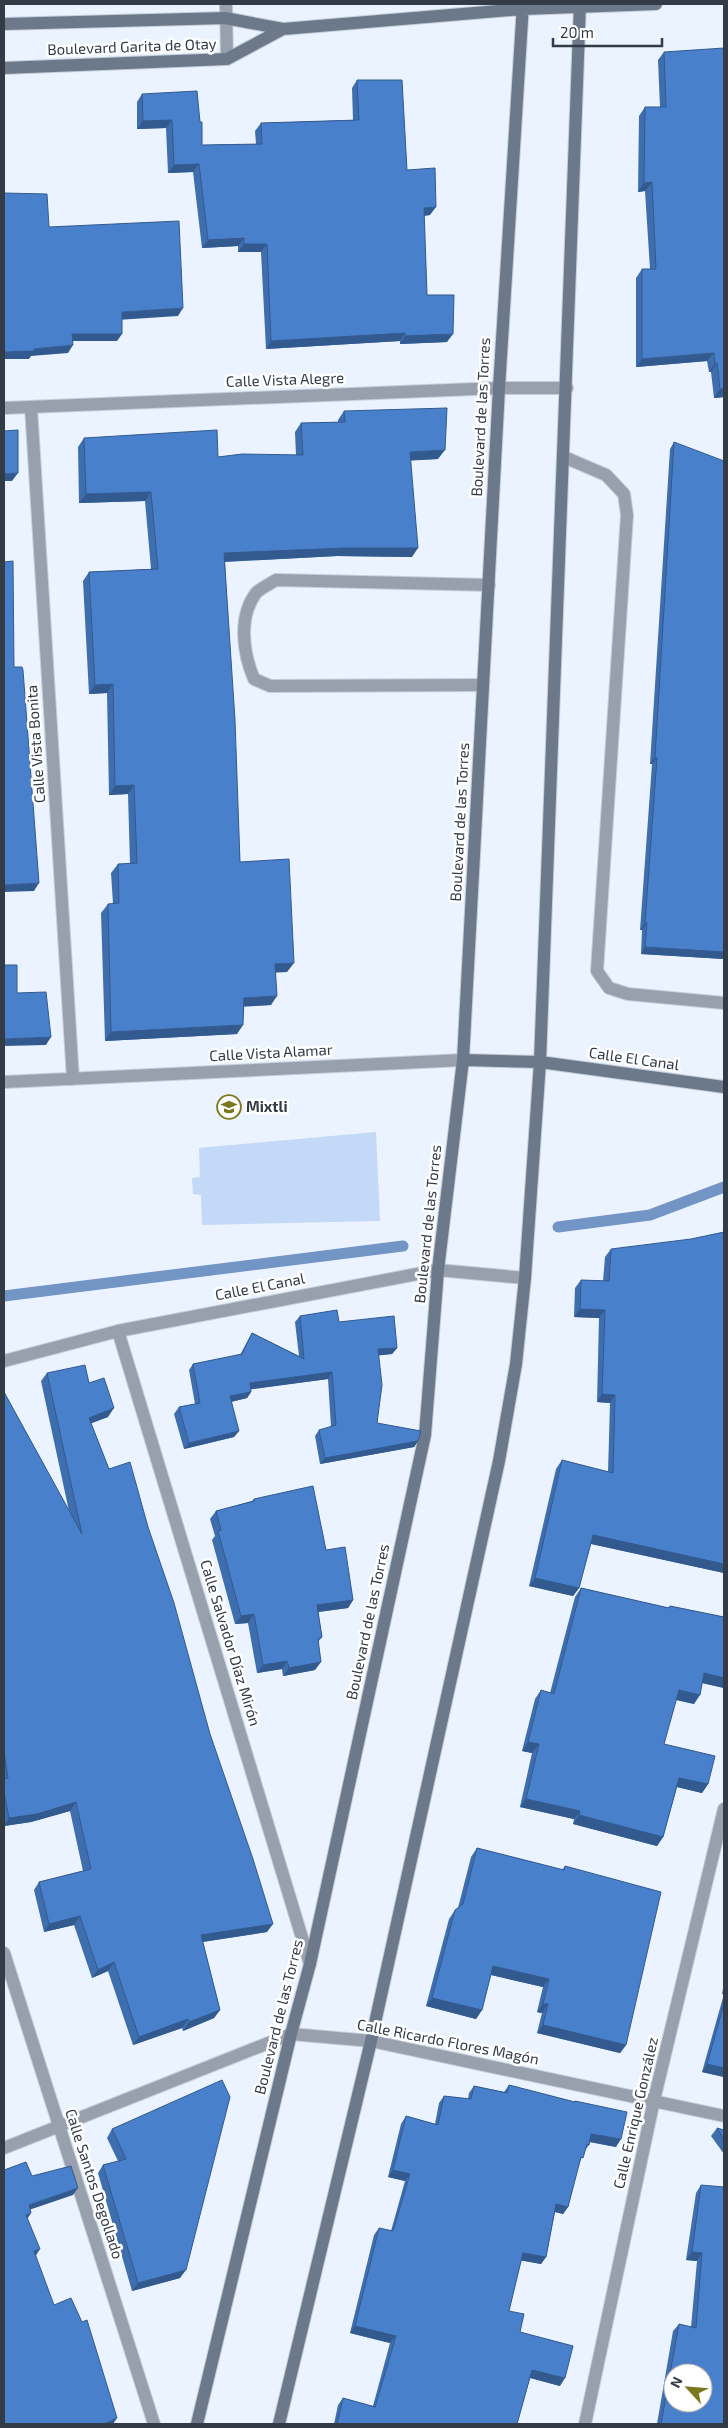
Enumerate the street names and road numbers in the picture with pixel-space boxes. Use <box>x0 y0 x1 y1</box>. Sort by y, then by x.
street label: Boulevard Garita de Otay <box>47 34 217 58</box>
street label: Boulevard de las Torres <box>467 337 493 497</box>
street label: Calle Vista Alegre <box>226 368 344 390</box>
street label: Calle Vista Bonita <box>22 684 48 804</box>
street label: Boulevard de las Torres <box>446 742 472 902</box>
street label: Calle Vista Alamar <box>209 1040 333 1064</box>
street label: Calle El Canal <box>588 1043 681 1073</box>
street label: Boulevard de las Torres <box>410 1144 444 1304</box>
street label: Calle El Canal <box>213 1268 307 1304</box>
street label: Boulevard de las Torres <box>342 1542 392 1701</box>
street label: Calle Salvador Díaz Mirón <box>197 1557 265 1728</box>
street label: Boulevard de las Torres <box>250 1937 306 2096</box>
street label: Calle Ricardo Flores Magón <box>356 2015 541 2067</box>
street label: Calle Enrique González <box>609 2035 661 2190</box>
street label: Calle Santos Degollado <box>62 2106 128 2261</box>

